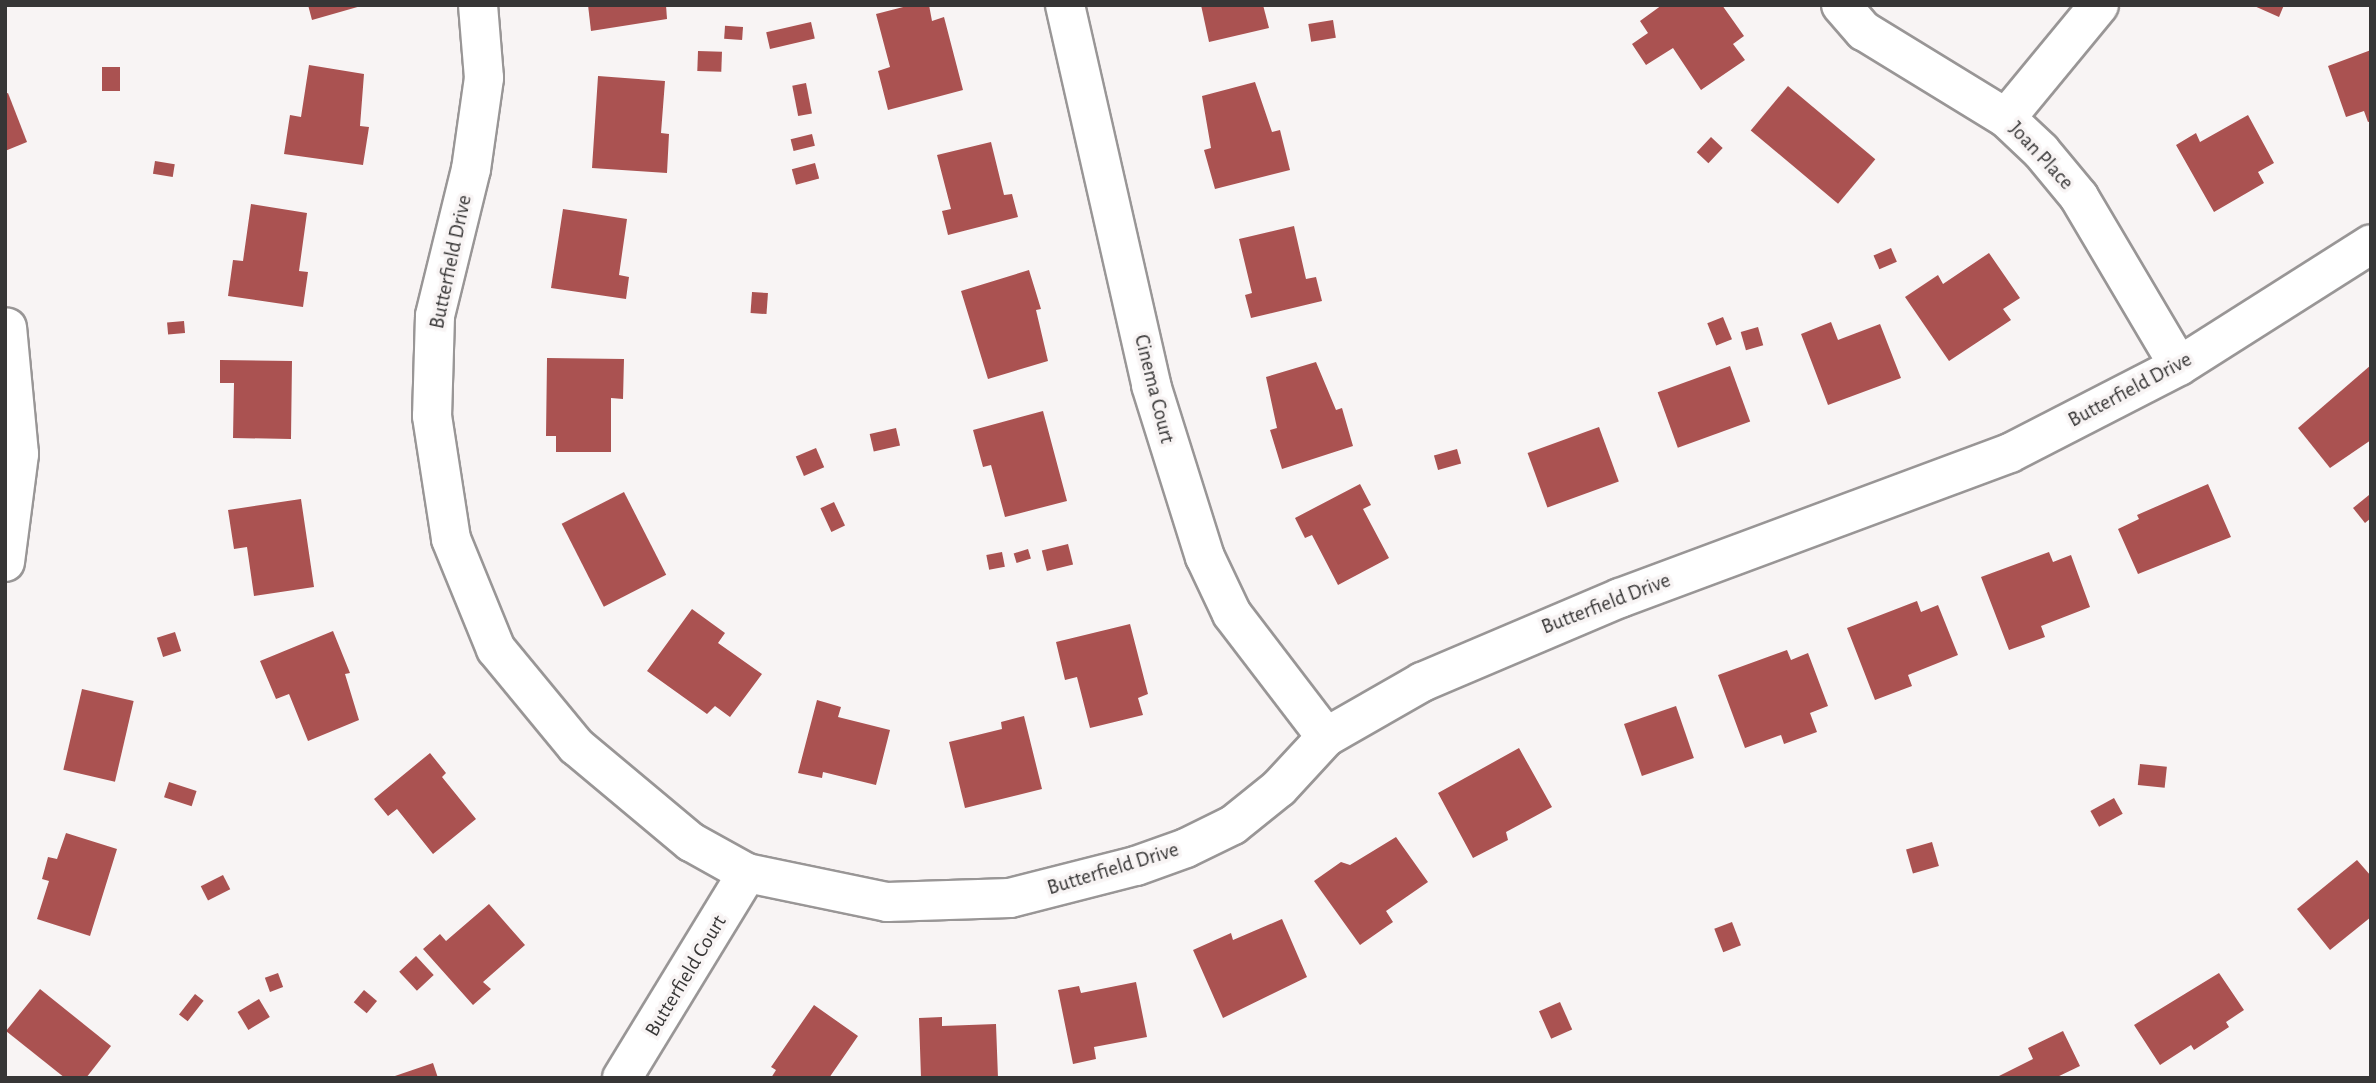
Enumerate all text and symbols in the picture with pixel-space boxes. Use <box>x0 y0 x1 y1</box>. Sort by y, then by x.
street label: Joan Place <box>2003 117 2079 195</box>
street label: Butterfield Drive <box>425 193 477 331</box>
street label: Cinema Court <box>1128 332 1180 446</box>
street label: Butterfield Drive <box>2064 347 2196 433</box>
street label: Butterfield Drive <box>1538 568 1674 640</box>
street label: Butterfield Drive <box>1044 837 1182 901</box>
street label: Butterfield Court <box>640 911 732 1041</box>

